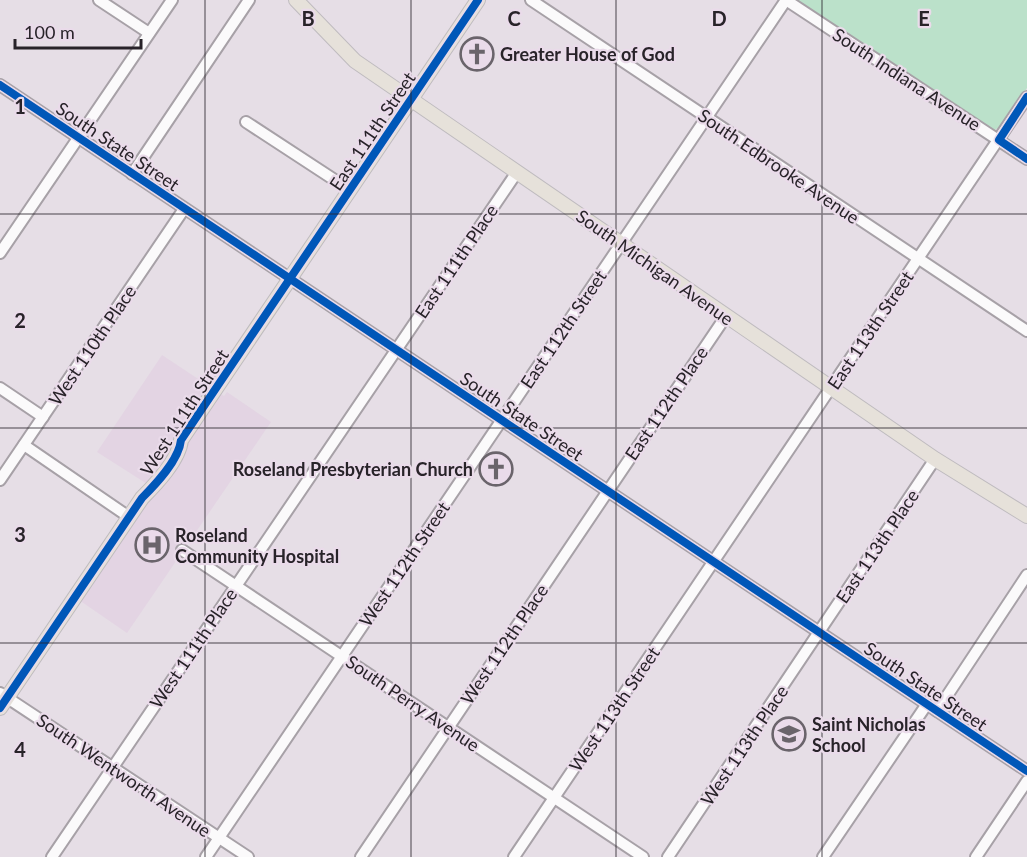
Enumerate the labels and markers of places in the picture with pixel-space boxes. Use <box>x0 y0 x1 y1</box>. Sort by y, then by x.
church icon: Greater House of God <box>459 36 495 72</box>
place label: Greater House of God <box>500 43 675 65</box>
church icon: Roseland Presbyterian Church <box>478 451 514 487</box>
place label: Roseland Presbyterian Church <box>233 458 473 480</box>
place label: Roseland Community Hospital <box>175 524 339 567</box>
hospital icon: Roseland Community Hospital <box>134 527 170 563</box>
place label: Saint Nicholas School <box>812 713 926 756</box>
school or university icon: Saint Nicholas School <box>771 716 807 752</box>

